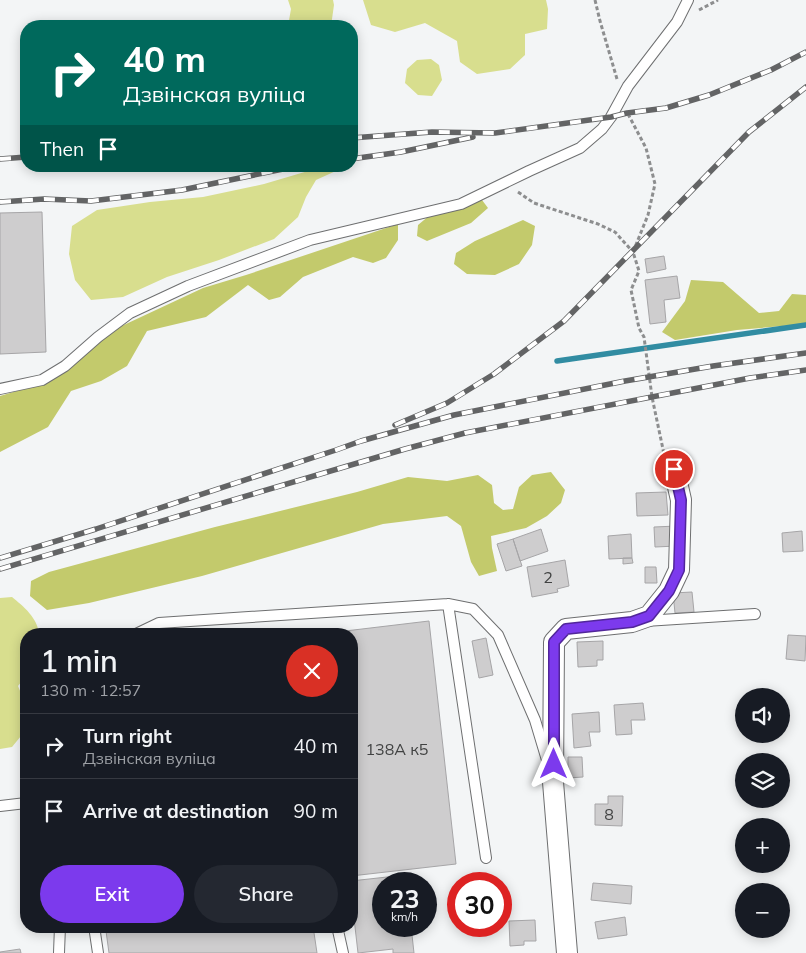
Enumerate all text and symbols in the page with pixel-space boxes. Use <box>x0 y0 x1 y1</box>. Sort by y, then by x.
text: 40 m <box>123 37 206 81</box>
icon: right <box>40 40 105 105</box>
text: Дзвінская вуліца <box>123 80 306 108</box>
icon: arrive <box>94 135 122 163</box>
text: Then <box>40 137 84 161</box>
pin <box>653 448 695 490</box>
icon: arrive <box>660 455 688 483</box>
house number: 2 <box>543 567 553 587</box>
text: 1 min <box>40 642 118 680</box>
button: close <box>286 645 338 697</box>
text: 130 m · 12:57 <box>40 680 141 700</box>
map controls <box>735 688 790 938</box>
button: sound <box>735 688 790 743</box>
text: Turn right <box>83 724 172 748</box>
icon: right <box>40 732 68 760</box>
text: 40 m <box>294 734 338 758</box>
position arrow <box>527 737 579 789</box>
house number: 138А к5 <box>366 739 428 759</box>
text: Дзвінская вуліца <box>83 748 216 768</box>
button: layers <box>735 753 790 808</box>
icon: arrive <box>40 797 68 825</box>
text: Arrive at destination <box>83 799 269 823</box>
text: 90 m <box>294 799 338 823</box>
house number: 8 <box>604 804 614 824</box>
button: + <box>735 818 790 873</box>
button: Exit <box>40 865 184 923</box>
button: Share <box>194 865 338 923</box>
speed limit sign: 30 <box>447 872 512 937</box>
text: 23 <box>389 883 420 914</box>
button: − <box>735 883 790 938</box>
text: km/h <box>391 909 418 924</box>

